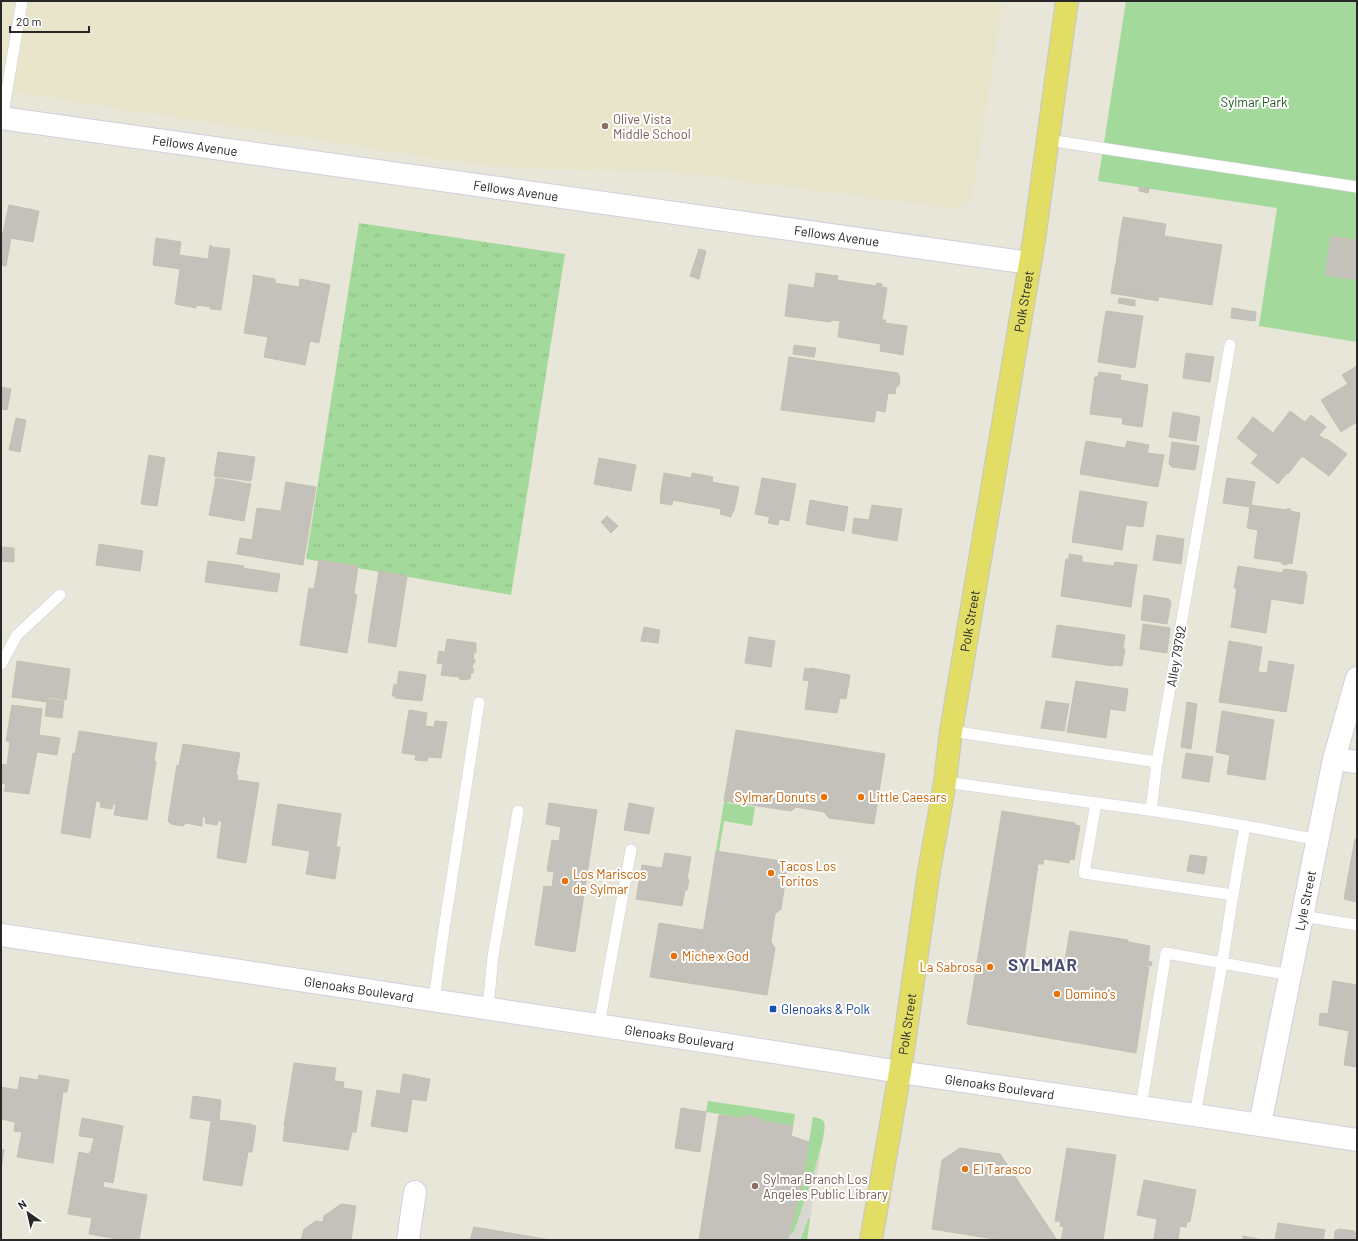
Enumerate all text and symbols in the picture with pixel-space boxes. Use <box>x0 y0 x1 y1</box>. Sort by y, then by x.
scale bar <box>10 8 89 34</box>
text: 20 m <box>16 14 42 28</box>
park label: Sylmar Park <box>1221 94 1288 110</box>
place label: Olive Vista Middle School <box>613 111 691 142</box>
marker: Olive Vista Middle School <box>600 121 610 131</box>
street label: Fellows Avenue <box>151 131 239 159</box>
street label: Fellows Avenue <box>472 177 560 204</box>
street label: Fellows Avenue <box>793 222 880 250</box>
street label: Polk Street <box>1011 269 1037 333</box>
street label: Polk Street <box>957 589 983 653</box>
street label: Alley 79792 <box>1163 624 1189 688</box>
place label: Sylmar Donuts <box>735 789 816 805</box>
place label: Little Caesars <box>869 789 947 805</box>
marker: Sylmar Donuts <box>819 792 829 802</box>
marker: Little Caesars <box>856 792 866 802</box>
place label: Tacos Los Toritos <box>779 858 836 889</box>
place label: Los Mariscos de Sylmar <box>573 866 647 897</box>
marker: Tacos Los Toritos <box>766 868 776 878</box>
street label: Lyle Street <box>1291 869 1319 932</box>
marker: Los Mariscos de Sylmar <box>560 876 570 886</box>
place label: Miche x God <box>682 948 749 964</box>
marker: Miche x God <box>669 951 679 961</box>
district label: SYLMAR <box>1008 954 1078 974</box>
place label: La Sabrosa <box>919 959 982 975</box>
marker: La Sabrosa <box>985 962 995 972</box>
street label: Glenoaks Boulevard <box>303 973 415 1005</box>
place label: Domino's <box>1065 986 1116 1002</box>
marker: Domino's <box>1052 989 1062 999</box>
street label: Polk Street <box>895 992 919 1056</box>
place label: Glenoaks & Polk <box>781 1001 871 1017</box>
marker: Glenoaks & Polk <box>768 1004 778 1014</box>
street label: Glenoaks Boulevard <box>624 1021 735 1054</box>
street label: Glenoaks Boulevard <box>944 1071 1055 1102</box>
place label: El Tarasco <box>973 1161 1032 1177</box>
marker: El Tarasco <box>960 1164 970 1174</box>
place label: Sylmar Branch Los Angeles Public Library <box>763 1171 888 1202</box>
marker: Sylmar Branch Los Angeles Public Library <box>750 1181 760 1191</box>
north arrow <box>8 1193 48 1233</box>
text: N <box>15 1197 29 1212</box>

